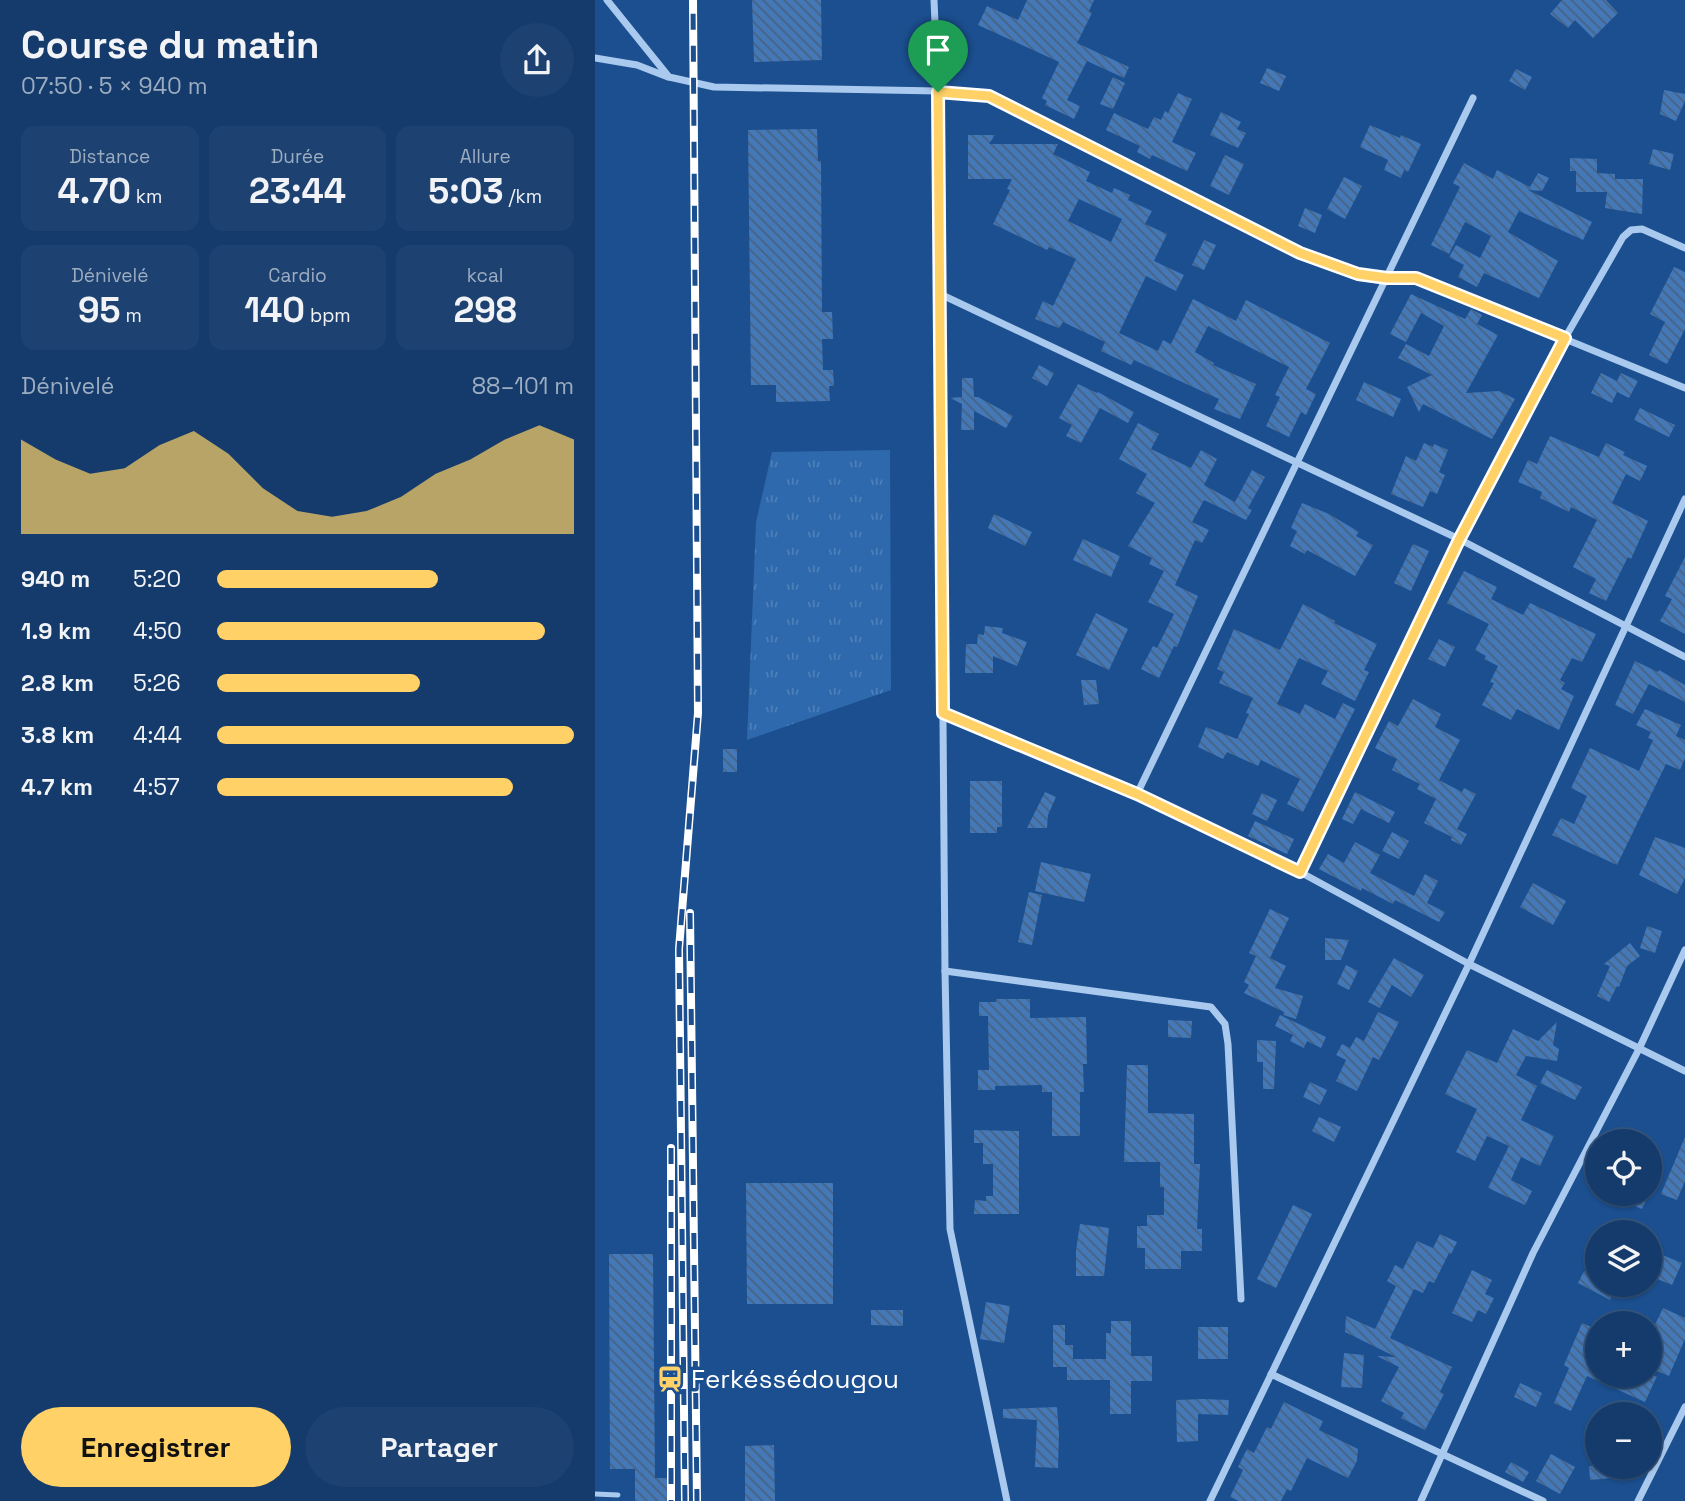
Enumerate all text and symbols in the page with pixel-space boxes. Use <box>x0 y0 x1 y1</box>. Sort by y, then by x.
pin <box>908 20 968 92</box>
text: Course du matin <box>21 21 319 69</box>
button: share <box>500 23 574 97</box>
icon: arrive <box>919 31 957 69</box>
text: 07:50 · 5 × 940 m <box>21 71 208 101</box>
text: Distance <box>69 144 150 169</box>
text: Durée <box>271 144 324 169</box>
text: Allure <box>460 144 511 169</box>
text: 4.70 <box>57 169 131 213</box>
text: 23:44 <box>249 169 346 213</box>
text: 5:03 <box>428 169 504 213</box>
text: km <box>131 184 162 209</box>
text: /km <box>504 184 542 209</box>
text: Dénivelé <box>71 263 148 288</box>
text: Cardio <box>268 263 327 288</box>
text: kcal <box>467 263 504 288</box>
text: 95 <box>78 288 121 332</box>
text: 140 <box>244 288 305 332</box>
text: 298 <box>454 288 517 332</box>
text: m <box>121 303 142 328</box>
text: bpm <box>305 303 351 328</box>
text: Dénivelé <box>21 371 114 401</box>
text: 88–101 m <box>472 371 574 401</box>
text: 940 m <box>21 564 90 594</box>
text: 5:20 <box>133 564 181 594</box>
text: 1.9 km <box>21 616 91 646</box>
text: 4:50 <box>133 616 182 646</box>
text: 2.8 km <box>21 668 94 698</box>
text: 5:26 <box>133 668 181 698</box>
text: 3.8 km <box>21 720 94 750</box>
text: 4:44 <box>133 720 182 750</box>
text: 4.7 km <box>21 772 93 802</box>
text: 4:57 <box>133 772 180 802</box>
map controls <box>1585 1129 1662 1479</box>
button: locate <box>1585 1129 1662 1206</box>
button: layers <box>1585 1220 1662 1297</box>
button: + <box>1585 1311 1662 1388</box>
place label: Ferkéssédougou <box>691 1362 899 1396</box>
station icon: Ferkéssédougou <box>655 1364 685 1394</box>
button: − <box>1585 1402 1662 1479</box>
button: Enregistrer <box>21 1407 291 1487</box>
button: Partager <box>305 1407 574 1487</box>

